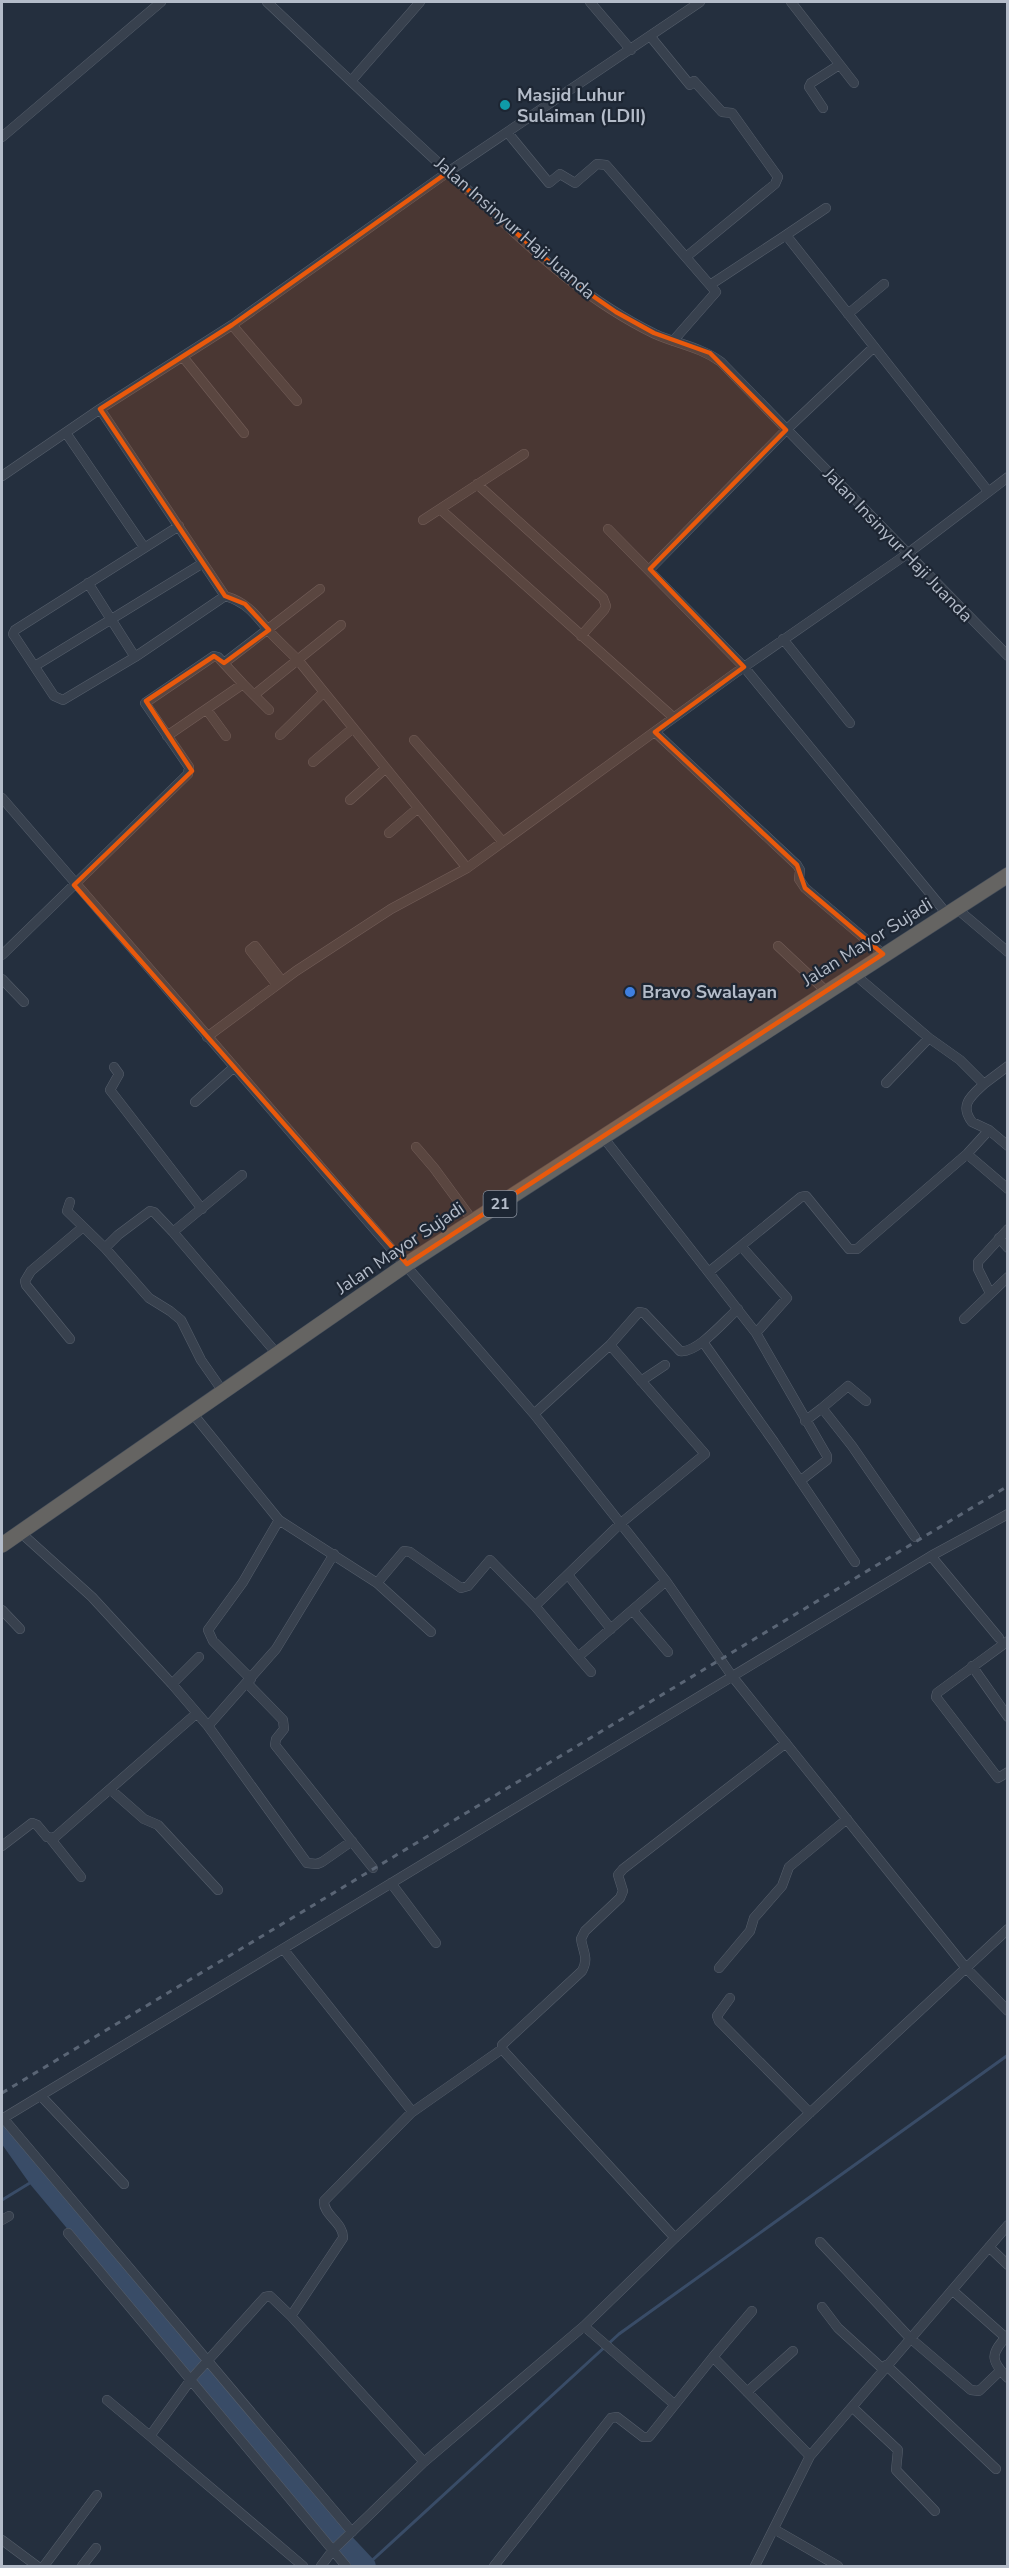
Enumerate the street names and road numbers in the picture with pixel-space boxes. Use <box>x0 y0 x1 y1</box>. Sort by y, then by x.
street label: Jalan Insinyur Haji Juanda <box>429 151 600 304</box>
street label: Jalan Insinyur Haji Juanda <box>817 462 978 627</box>
street label: Jalan Mayor Sujadi <box>796 892 937 992</box>
road number: 21 <box>484 1191 516 1217</box>
street label: Jalan Mayor Sujadi <box>330 1196 469 1300</box>

